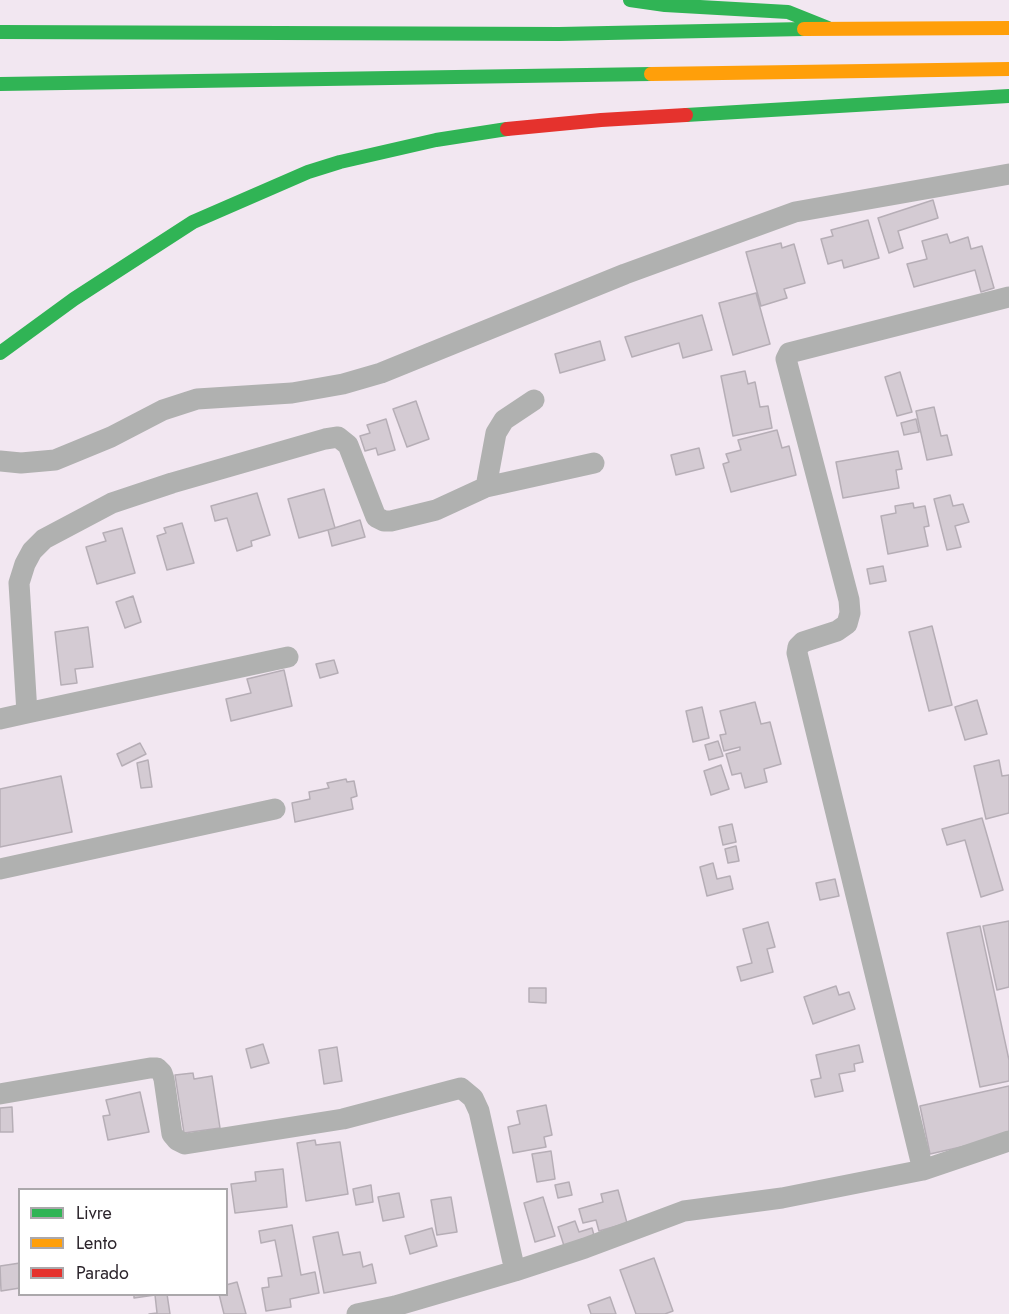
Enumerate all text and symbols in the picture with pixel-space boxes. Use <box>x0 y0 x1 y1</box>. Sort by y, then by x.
legend <box>18 1188 228 1296</box>
text: Livre <box>76 1200 112 1226</box>
text: Lento <box>76 1230 117 1256</box>
text: Parado <box>76 1260 129 1286</box>

